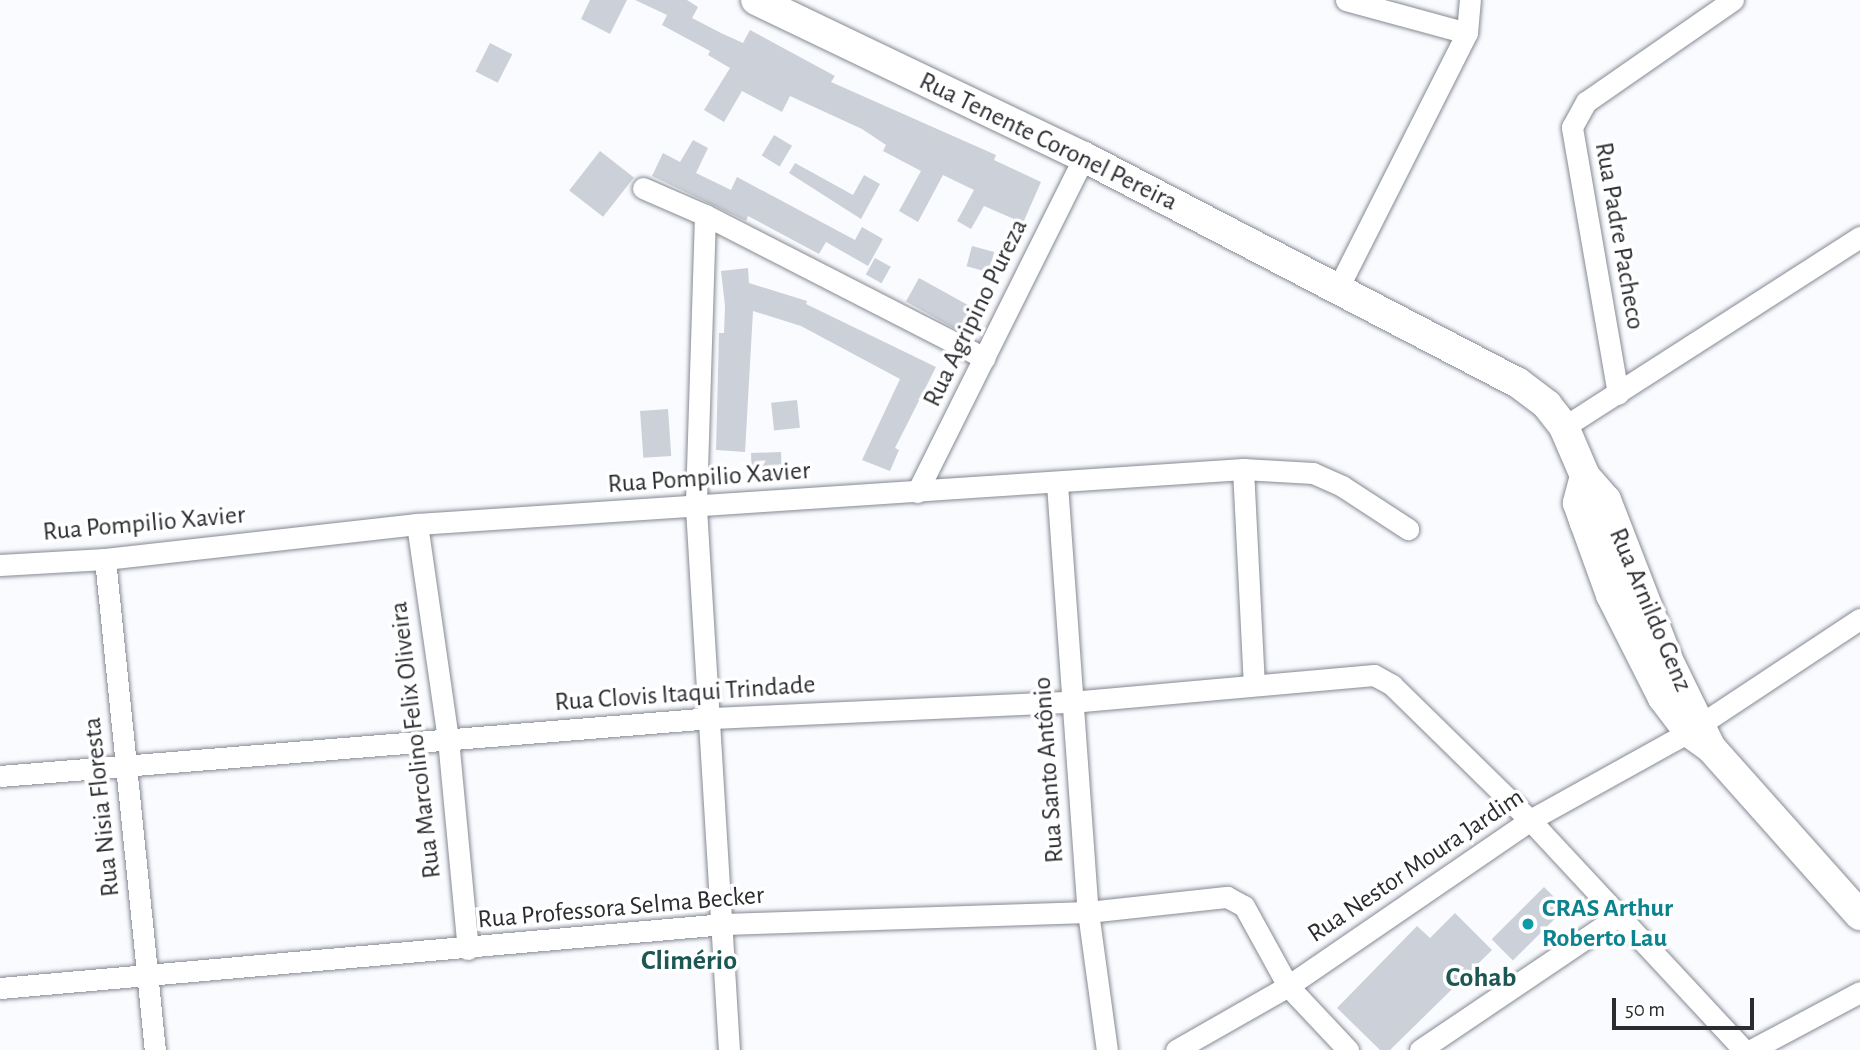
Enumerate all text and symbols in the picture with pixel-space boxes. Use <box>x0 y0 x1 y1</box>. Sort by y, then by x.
street label: Rua Tenente Coronel Pereira <box>914 66 1182 218</box>
street label: Rua Padre Pacheco <box>1587 140 1651 332</box>
street label: Rua Agripino Pureza <box>917 214 1035 412</box>
street label: Rua Pompilio Xavier <box>607 455 811 501</box>
street label: Rua Pompilio Xavier <box>42 500 246 548</box>
street label: Rua Arnildo Genz <box>1602 524 1698 696</box>
street label: Rua Marcolino Felix Oliveira <box>384 600 448 880</box>
street label: Rua Clovis Itaqui Trindade <box>554 669 816 719</box>
street label: Rua Santo Antônio <box>1027 676 1071 864</box>
street label: Rua Nisia Floresta <box>77 716 127 898</box>
street label: Rua Nestor Moura Jardim <box>1302 782 1530 950</box>
street label: Rua Professora Selma Becker <box>476 880 766 936</box>
place label: CRAS Arthur Roberto Lau <box>1542 893 1673 954</box>
marker: CRAS Arthur Roberto Lau <box>1520 916 1536 932</box>
district label: Climério <box>641 944 737 978</box>
district label: Cohab <box>1446 961 1516 995</box>
scale bar <box>1615 984 1757 1028</box>
text: 50 m <box>1625 999 1665 1020</box>

